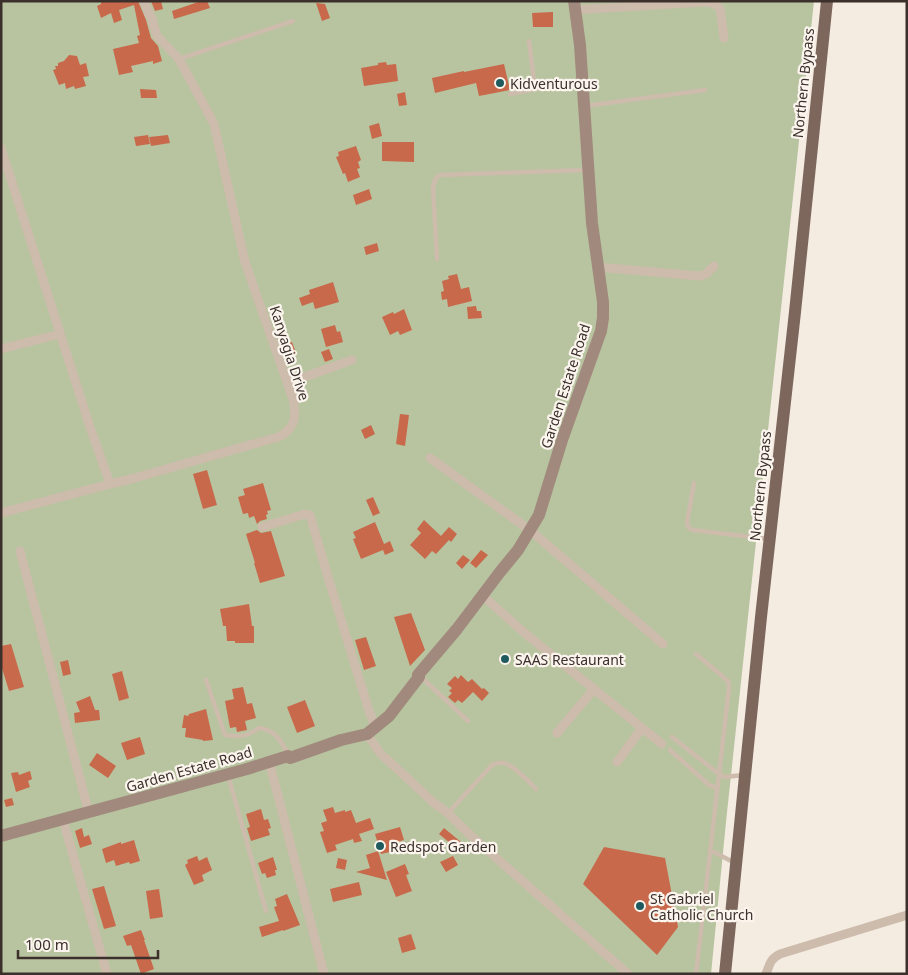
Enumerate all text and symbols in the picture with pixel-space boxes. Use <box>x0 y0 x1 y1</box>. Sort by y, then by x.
street label: Northern Bypass <box>788 27 818 139</box>
place label: Kidventurous <box>510 74 598 93</box>
marker: Kidventurous <box>494 77 506 89</box>
street label: Kanyagia Drive <box>266 303 314 403</box>
street label: Garden Estate Road <box>536 321 594 451</box>
street label: Northern Bypass <box>745 430 775 542</box>
place label: SAAS Restaurant <box>515 650 624 669</box>
marker: SAAS Restaurant <box>499 653 511 665</box>
street label: Garden Estate Road <box>124 742 254 796</box>
place label: Redspot Garden <box>390 837 496 856</box>
marker: Redspot Garden <box>374 840 386 852</box>
place label: St Gabriel Catholic Church <box>650 889 754 924</box>
marker: St Gabriel Catholic Church <box>634 900 646 912</box>
scale bar <box>18 928 158 960</box>
text: 100 m <box>25 934 69 954</box>

